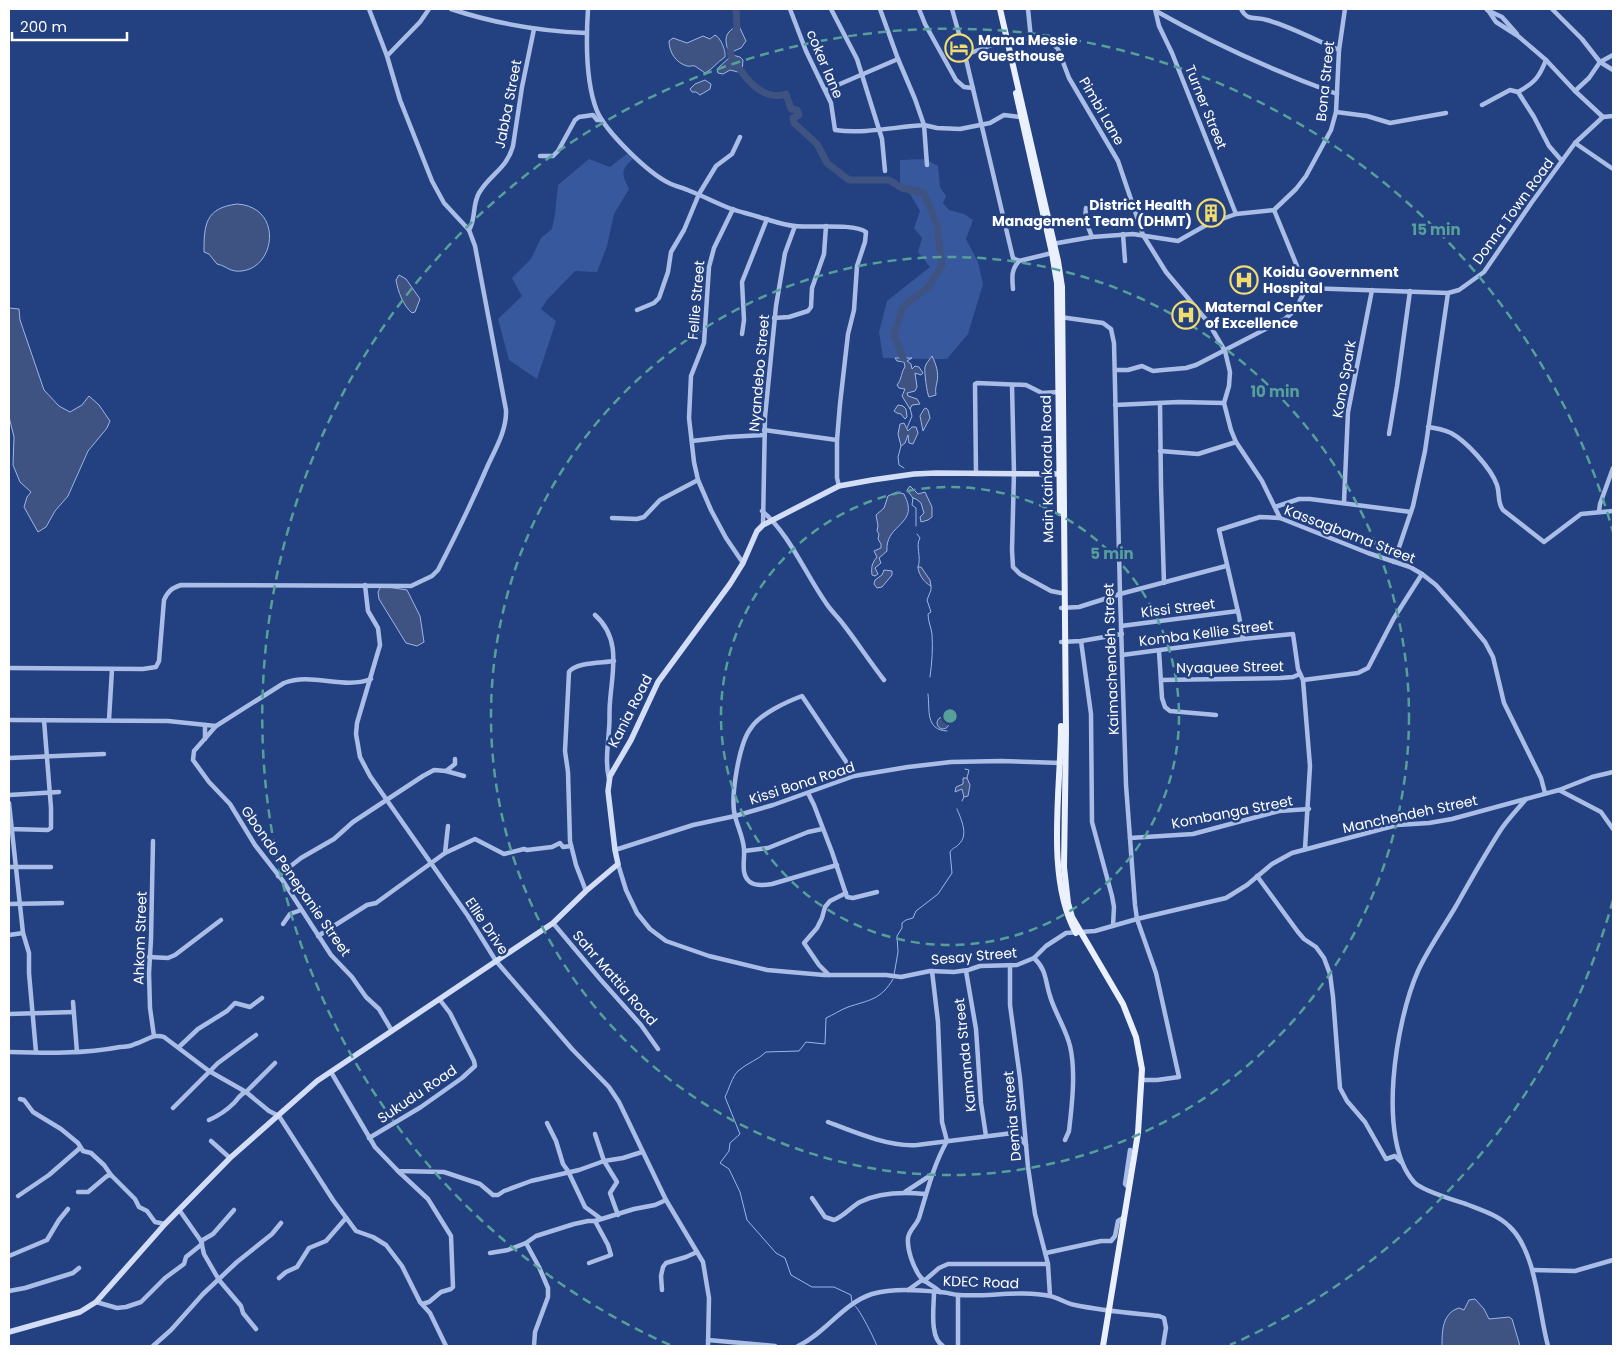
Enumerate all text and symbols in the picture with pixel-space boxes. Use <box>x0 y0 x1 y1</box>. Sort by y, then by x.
scale bar <box>12 10 128 42</box>
text: 200 m <box>20 16 67 37</box>
street label: coker lane <box>802 27 849 102</box>
place label: Mama Messie Guesthouse <box>978 30 1078 66</box>
hotel icon: Mama Messie Guesthouse <box>944 33 974 63</box>
street label: Bona Street <box>1311 40 1339 122</box>
street label: Jabba Street <box>490 58 526 150</box>
street label: Turner Street <box>1180 62 1232 152</box>
street label: Pimbi Lane <box>1074 73 1130 149</box>
street label: Donna Town Road <box>1468 154 1558 268</box>
place label: District Health Management Team (DHMT) <box>992 195 1192 231</box>
building icon: District Health Management Team (DHMT) <box>1196 198 1226 228</box>
text: 15 min <box>1412 219 1461 240</box>
street label: Fellie Street <box>683 260 709 340</box>
place label: Koidu Government Hospital <box>1263 262 1399 298</box>
hospital icon: Koidu Government Hospital <box>1229 265 1259 295</box>
place label: Maternal Center of Excellence <box>1205 297 1323 333</box>
hospital icon: Maternal Center of Excellence <box>1171 300 1201 330</box>
street label: Nyandebo Street <box>744 314 774 432</box>
street label: Kono Spark <box>1327 338 1361 419</box>
text: 10 min <box>1250 381 1300 402</box>
street label: Main Kainkordu Road <box>1036 395 1058 543</box>
street label: Kassagbama Street <box>1282 500 1418 568</box>
text: 5 min <box>1090 543 1134 564</box>
street label: Kaimachendeh Street <box>1098 583 1124 735</box>
street label: Kissi Street <box>1140 594 1216 622</box>
street label: Komba Kellie Street <box>1138 615 1274 651</box>
street label: Nyaquee Street <box>1176 656 1284 678</box>
street label: Kania Road <box>603 671 657 751</box>
centre of rings <box>941 707 959 725</box>
street label: Kissi Bona Road <box>747 757 857 809</box>
street label: Kombanga Street <box>1170 790 1294 834</box>
street label: Manchendeh Street <box>1341 790 1479 838</box>
street label: Gbondo Penepanie Street <box>236 802 356 960</box>
street label: Ahkom Street <box>128 891 152 985</box>
street label: Ellie Drive <box>461 893 514 959</box>
street label: Sahr Mattia Road <box>568 926 662 1030</box>
street label: Sesay Street <box>930 942 1018 970</box>
street label: Kamanda Street <box>949 997 981 1113</box>
street label: Sukudu Road <box>373 1060 461 1128</box>
street label: Demia Street <box>998 1070 1026 1162</box>
street label: KDEC Road <box>942 1271 1020 1293</box>

